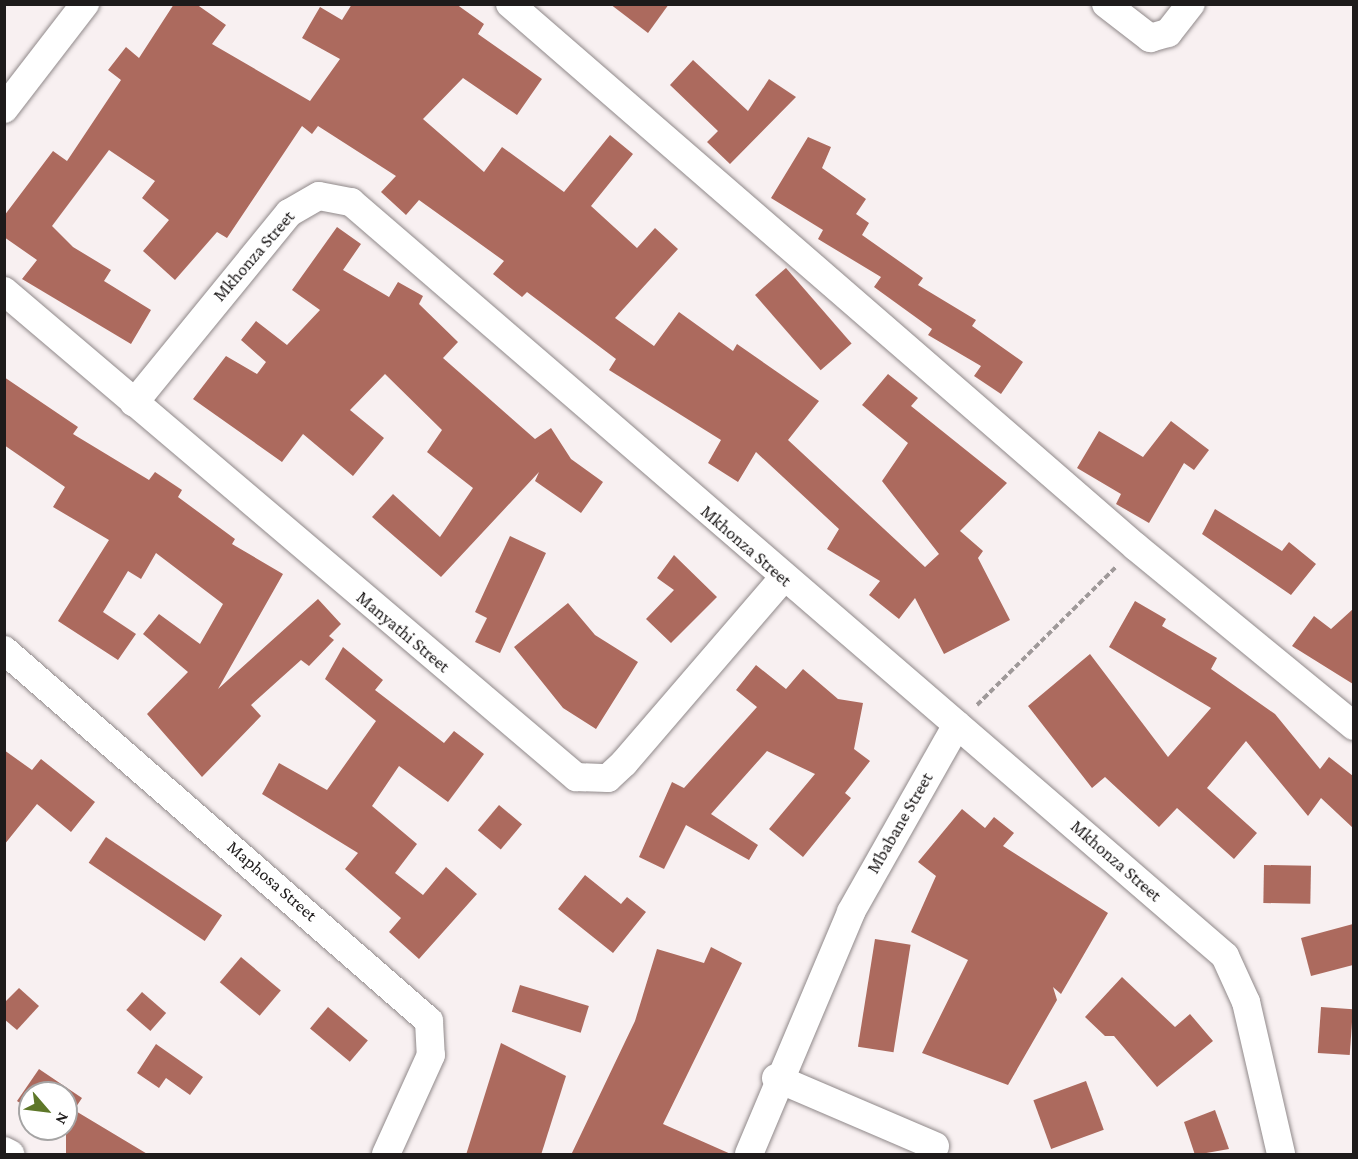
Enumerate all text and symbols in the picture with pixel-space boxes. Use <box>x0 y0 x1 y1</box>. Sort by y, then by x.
street label: Mkhonza Street <box>209 206 299 306</box>
street label: Mkhonza Street <box>696 501 796 591</box>
street label: Manyathi Street <box>352 587 454 677</box>
street label: Mbabane Street <box>862 769 938 877</box>
street label: Mkhonza Street <box>1066 816 1166 906</box>
street label: Maphosa Street <box>223 836 321 926</box>
north arrow <box>18 1081 78 1141</box>
text: N <box>53 1110 73 1128</box>

